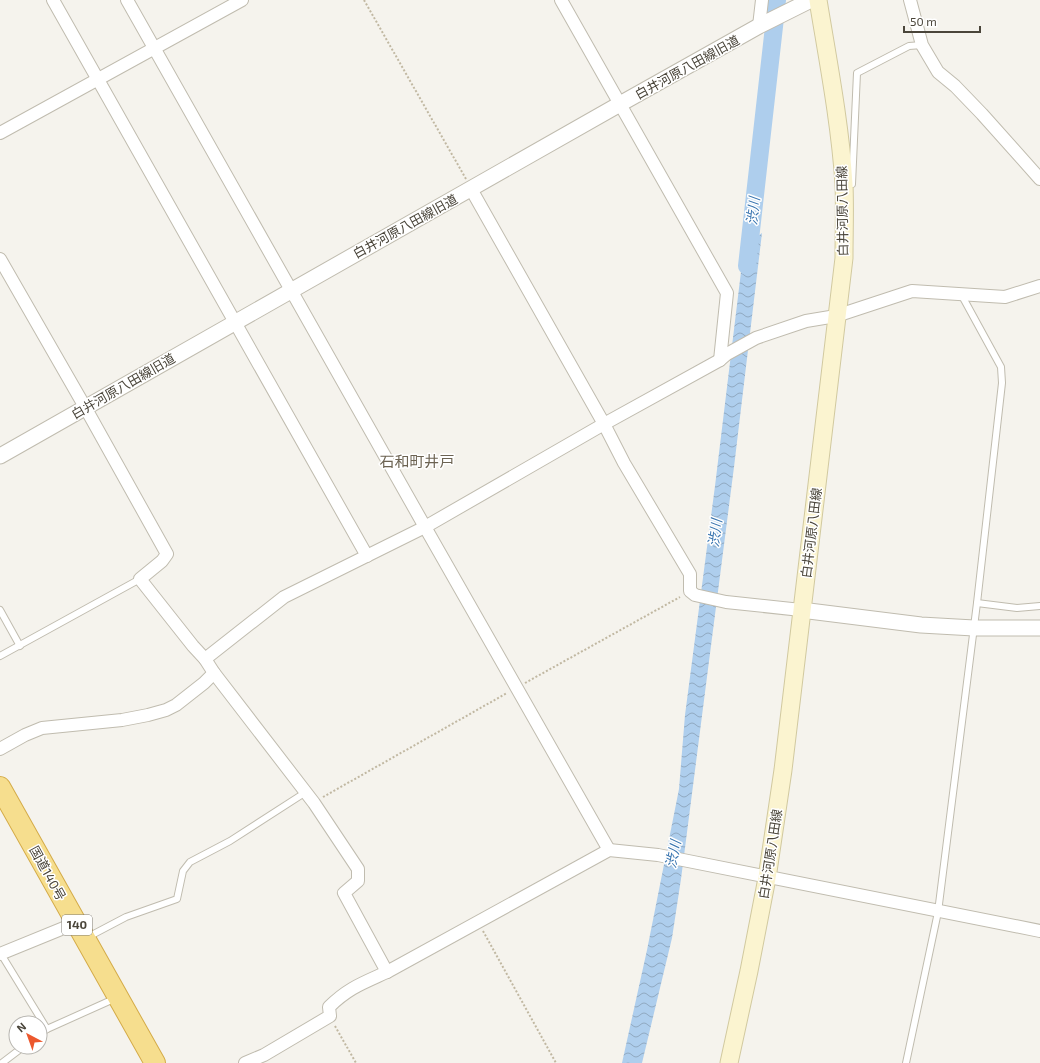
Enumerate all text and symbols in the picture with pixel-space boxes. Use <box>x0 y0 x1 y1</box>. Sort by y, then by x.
scale bar <box>904 8 980 34</box>
text: 50 m <box>910 14 937 28</box>
street label: 白井河原八田線旧道 <box>632 32 742 102</box>
street label: 白井河原八田線 <box>833 165 851 257</box>
street label: 白井河原八田線旧道 <box>350 191 460 261</box>
water label: 渋川 <box>743 194 763 226</box>
street label: 白井河原八田線旧道 <box>68 350 178 422</box>
district label: 石和町井戸 <box>379 452 455 470</box>
street label: 白井河原八田線 <box>798 487 824 579</box>
water label: 渋川 <box>704 516 725 548</box>
street label: 白井河原八田線 <box>755 808 785 900</box>
water label: 渋川 <box>661 837 684 869</box>
street label: 国道140号 <box>26 843 70 903</box>
road number: 140 <box>62 915 92 935</box>
north arrow <box>8 1015 48 1055</box>
text: N <box>14 1020 28 1035</box>

